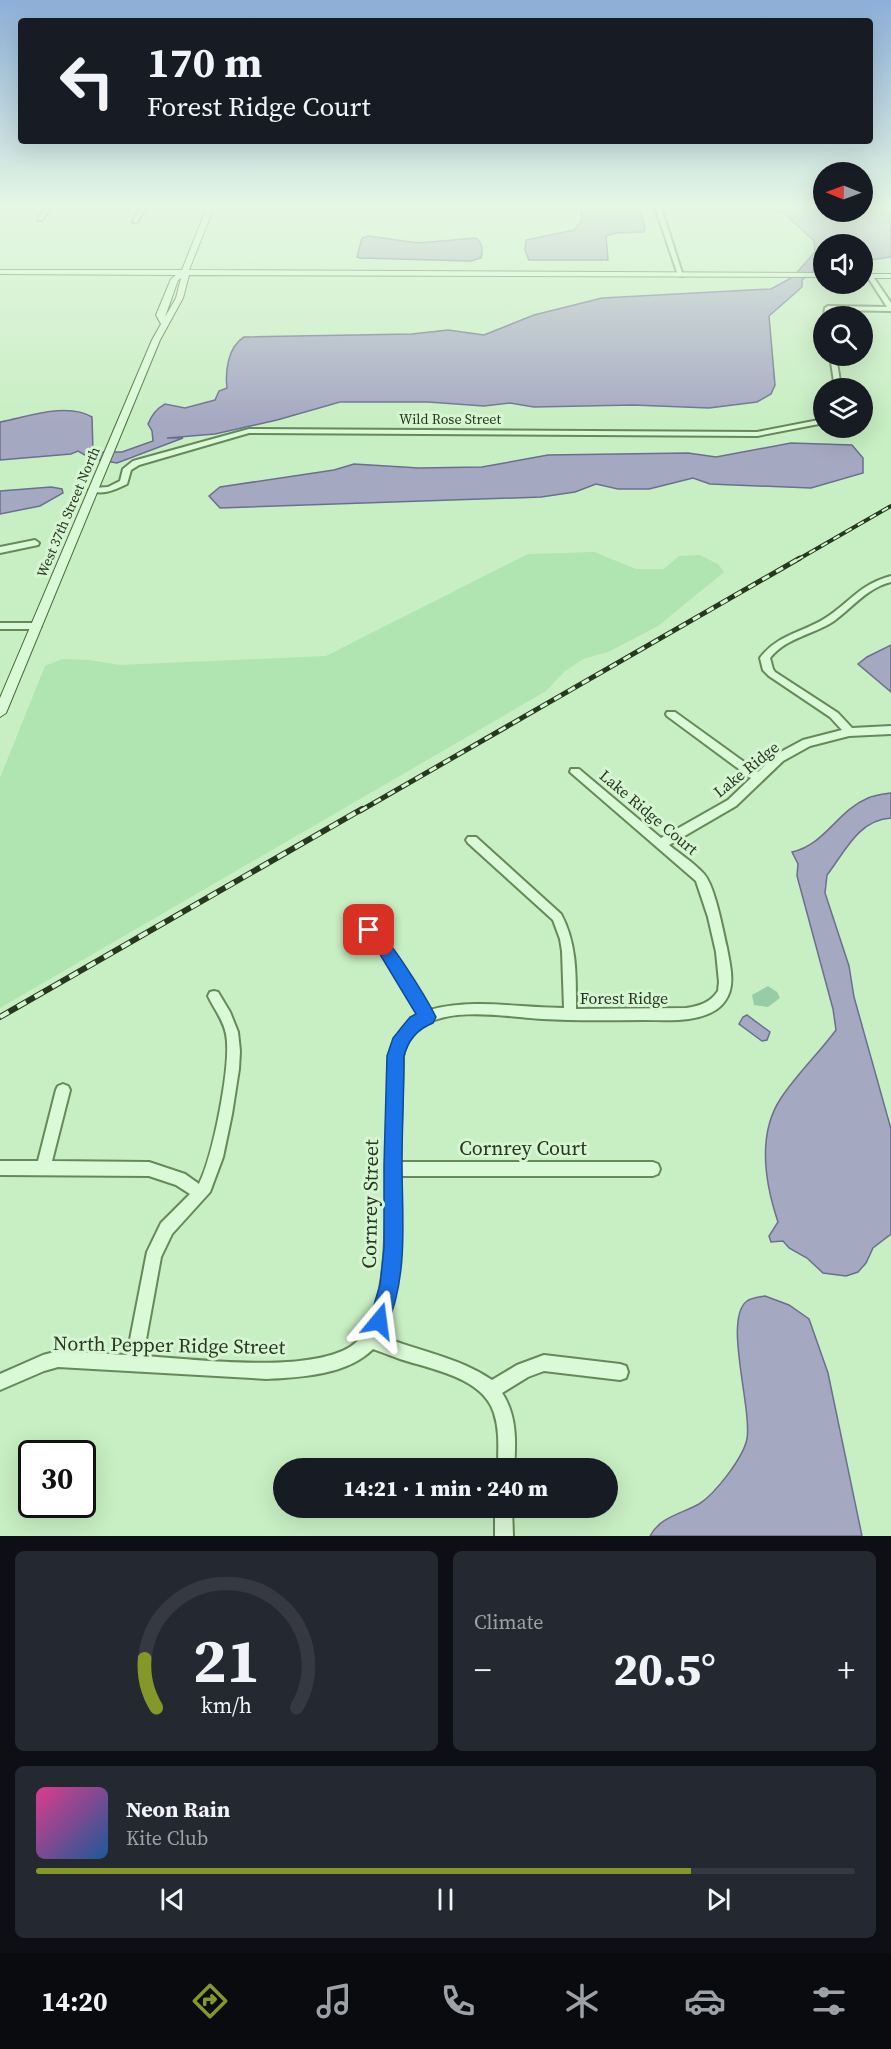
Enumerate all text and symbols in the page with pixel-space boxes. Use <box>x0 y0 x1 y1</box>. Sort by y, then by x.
text: 170 m <box>147 33 262 91</box>
icon: left <box>48 42 126 120</box>
text: Forest Ridge Court <box>147 88 371 125</box>
north arrow <box>813 162 873 222</box>
map controls <box>813 162 873 438</box>
button: sound <box>813 234 873 294</box>
button: search <box>813 306 873 366</box>
button: layers <box>813 378 873 438</box>
street label: Wild Rose Street <box>399 409 501 429</box>
street label: West 37th Street North <box>31 444 105 580</box>
street label: Lake Ridge <box>709 736 783 802</box>
street label: Lake Ridge Court <box>595 764 704 860</box>
pin <box>343 904 394 955</box>
icon: arrive <box>352 913 385 946</box>
street label: Forest Ridge <box>580 987 668 1009</box>
street label: Cornrey Court <box>459 1134 587 1162</box>
street label: Cornrey Street <box>355 1139 385 1269</box>
position arrow <box>347 1289 411 1353</box>
street label: North Pepper Ridge Street <box>53 1329 286 1361</box>
speed limit sign: 30 <box>18 1440 96 1518</box>
text: 14:21 · 1 min · 240 m <box>343 1473 548 1503</box>
text: Climate <box>474 1608 543 1636</box>
text: 21 <box>193 1617 260 1703</box>
text: 20.5° <box>613 1638 716 1700</box>
text: − <box>474 1647 492 1692</box>
text: + <box>838 1647 855 1692</box>
text: km/h <box>201 1691 252 1720</box>
text: Neon Rain <box>126 1794 230 1824</box>
text: Kite Club <box>126 1824 208 1852</box>
icon: previous <box>156 1883 189 1916</box>
icon: pause <box>429 1883 462 1916</box>
icon: next <box>702 1883 735 1916</box>
icon: directions <box>189 1980 231 2022</box>
icon: music <box>313 1980 355 2022</box>
icon: phone <box>437 1980 479 2022</box>
icon: climate <box>561 1980 603 2022</box>
icon: car <box>684 1980 726 2022</box>
icon: filters <box>808 1980 850 2022</box>
text: 14:20 <box>41 1983 108 2020</box>

